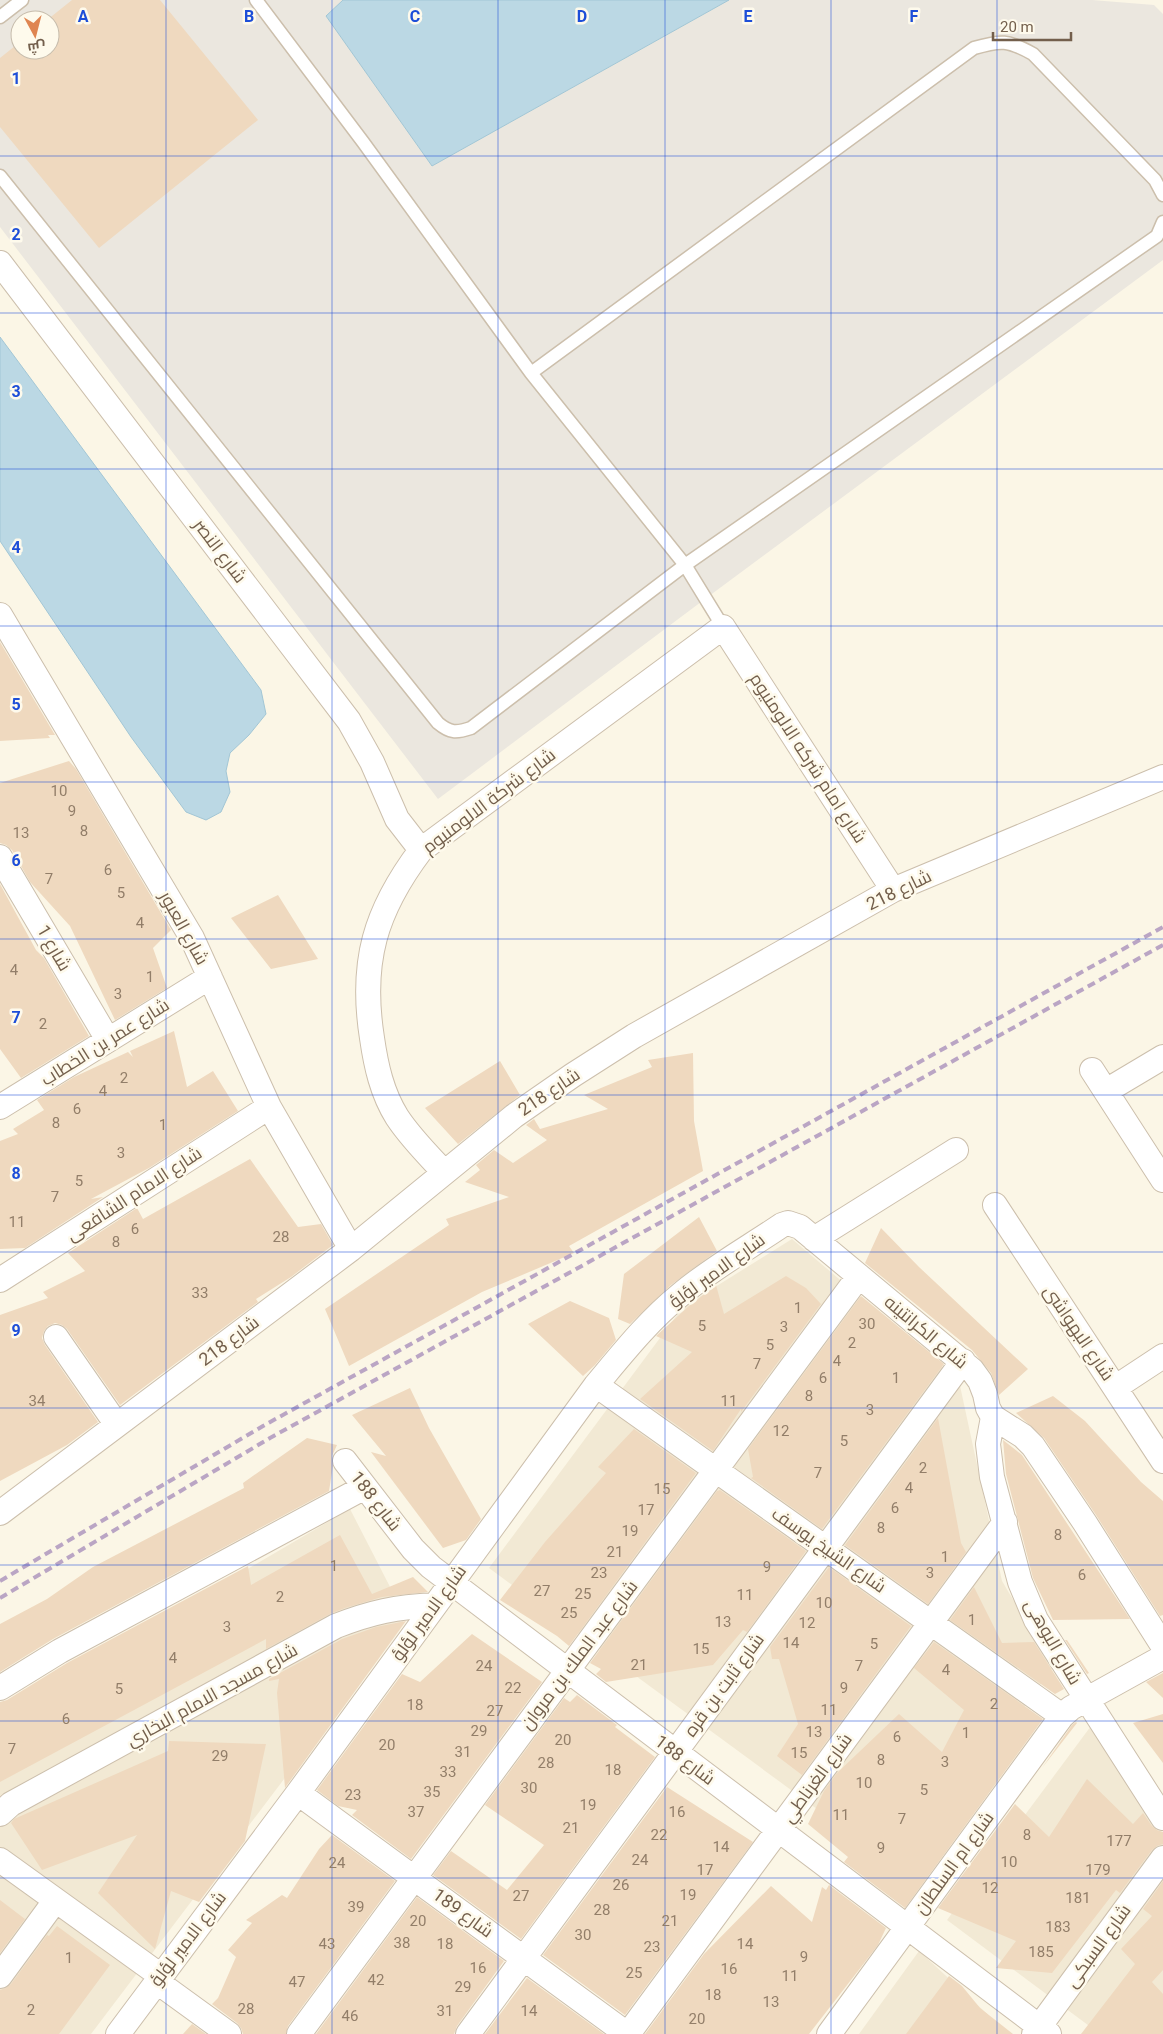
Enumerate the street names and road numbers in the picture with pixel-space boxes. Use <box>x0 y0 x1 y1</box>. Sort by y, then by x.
street label: شارع النصر <box>187 514 251 588</box>
street label: شارع امام شركه الالومنيوم <box>744 669 871 848</box>
street label: شارع شركة الالومنيوم <box>418 744 561 859</box>
street label: شارع 218 <box>863 865 936 916</box>
street label: شارع العبور <box>153 886 213 969</box>
street label: شارع 1 <box>31 921 76 975</box>
street label: شارع عمر بن الخطاب <box>37 994 174 1091</box>
street label: شارع 218 <box>514 1063 585 1121</box>
street label: شارع الامام الشافعى <box>62 1142 206 1247</box>
street label: شارع الامير لؤلؤ <box>665 1229 770 1314</box>
street label: شارع البهواشى <box>1038 1281 1119 1386</box>
street label: شارع الكرانتينه <box>879 1291 972 1374</box>
street label: شارع 218 <box>195 1311 264 1372</box>
street label: شارع 188 <box>345 1467 406 1536</box>
street label: شارع الشيخ يوسف <box>767 1502 890 1598</box>
street label: شارع الامير لؤلؤ <box>387 1561 472 1666</box>
street label: شارع عبد الملك بن مروان <box>516 1576 643 1735</box>
street label: شارع البوهى <box>1019 1595 1086 1689</box>
street label: شارع ثابت بن قره <box>679 1629 770 1741</box>
street label: شارع مسجد الامام البخاري <box>122 1639 303 1754</box>
street label: شارع الغرناطي <box>777 1729 859 1829</box>
street label: شارع 188 <box>650 1730 719 1791</box>
street label: شارع ام السلطان <box>909 1807 999 1919</box>
street label: شارع 189 <box>428 1884 498 1943</box>
street label: شارع الامير لؤلؤ <box>145 1887 232 1991</box>
street label: شارع السبكى <box>1060 1900 1136 1993</box>

